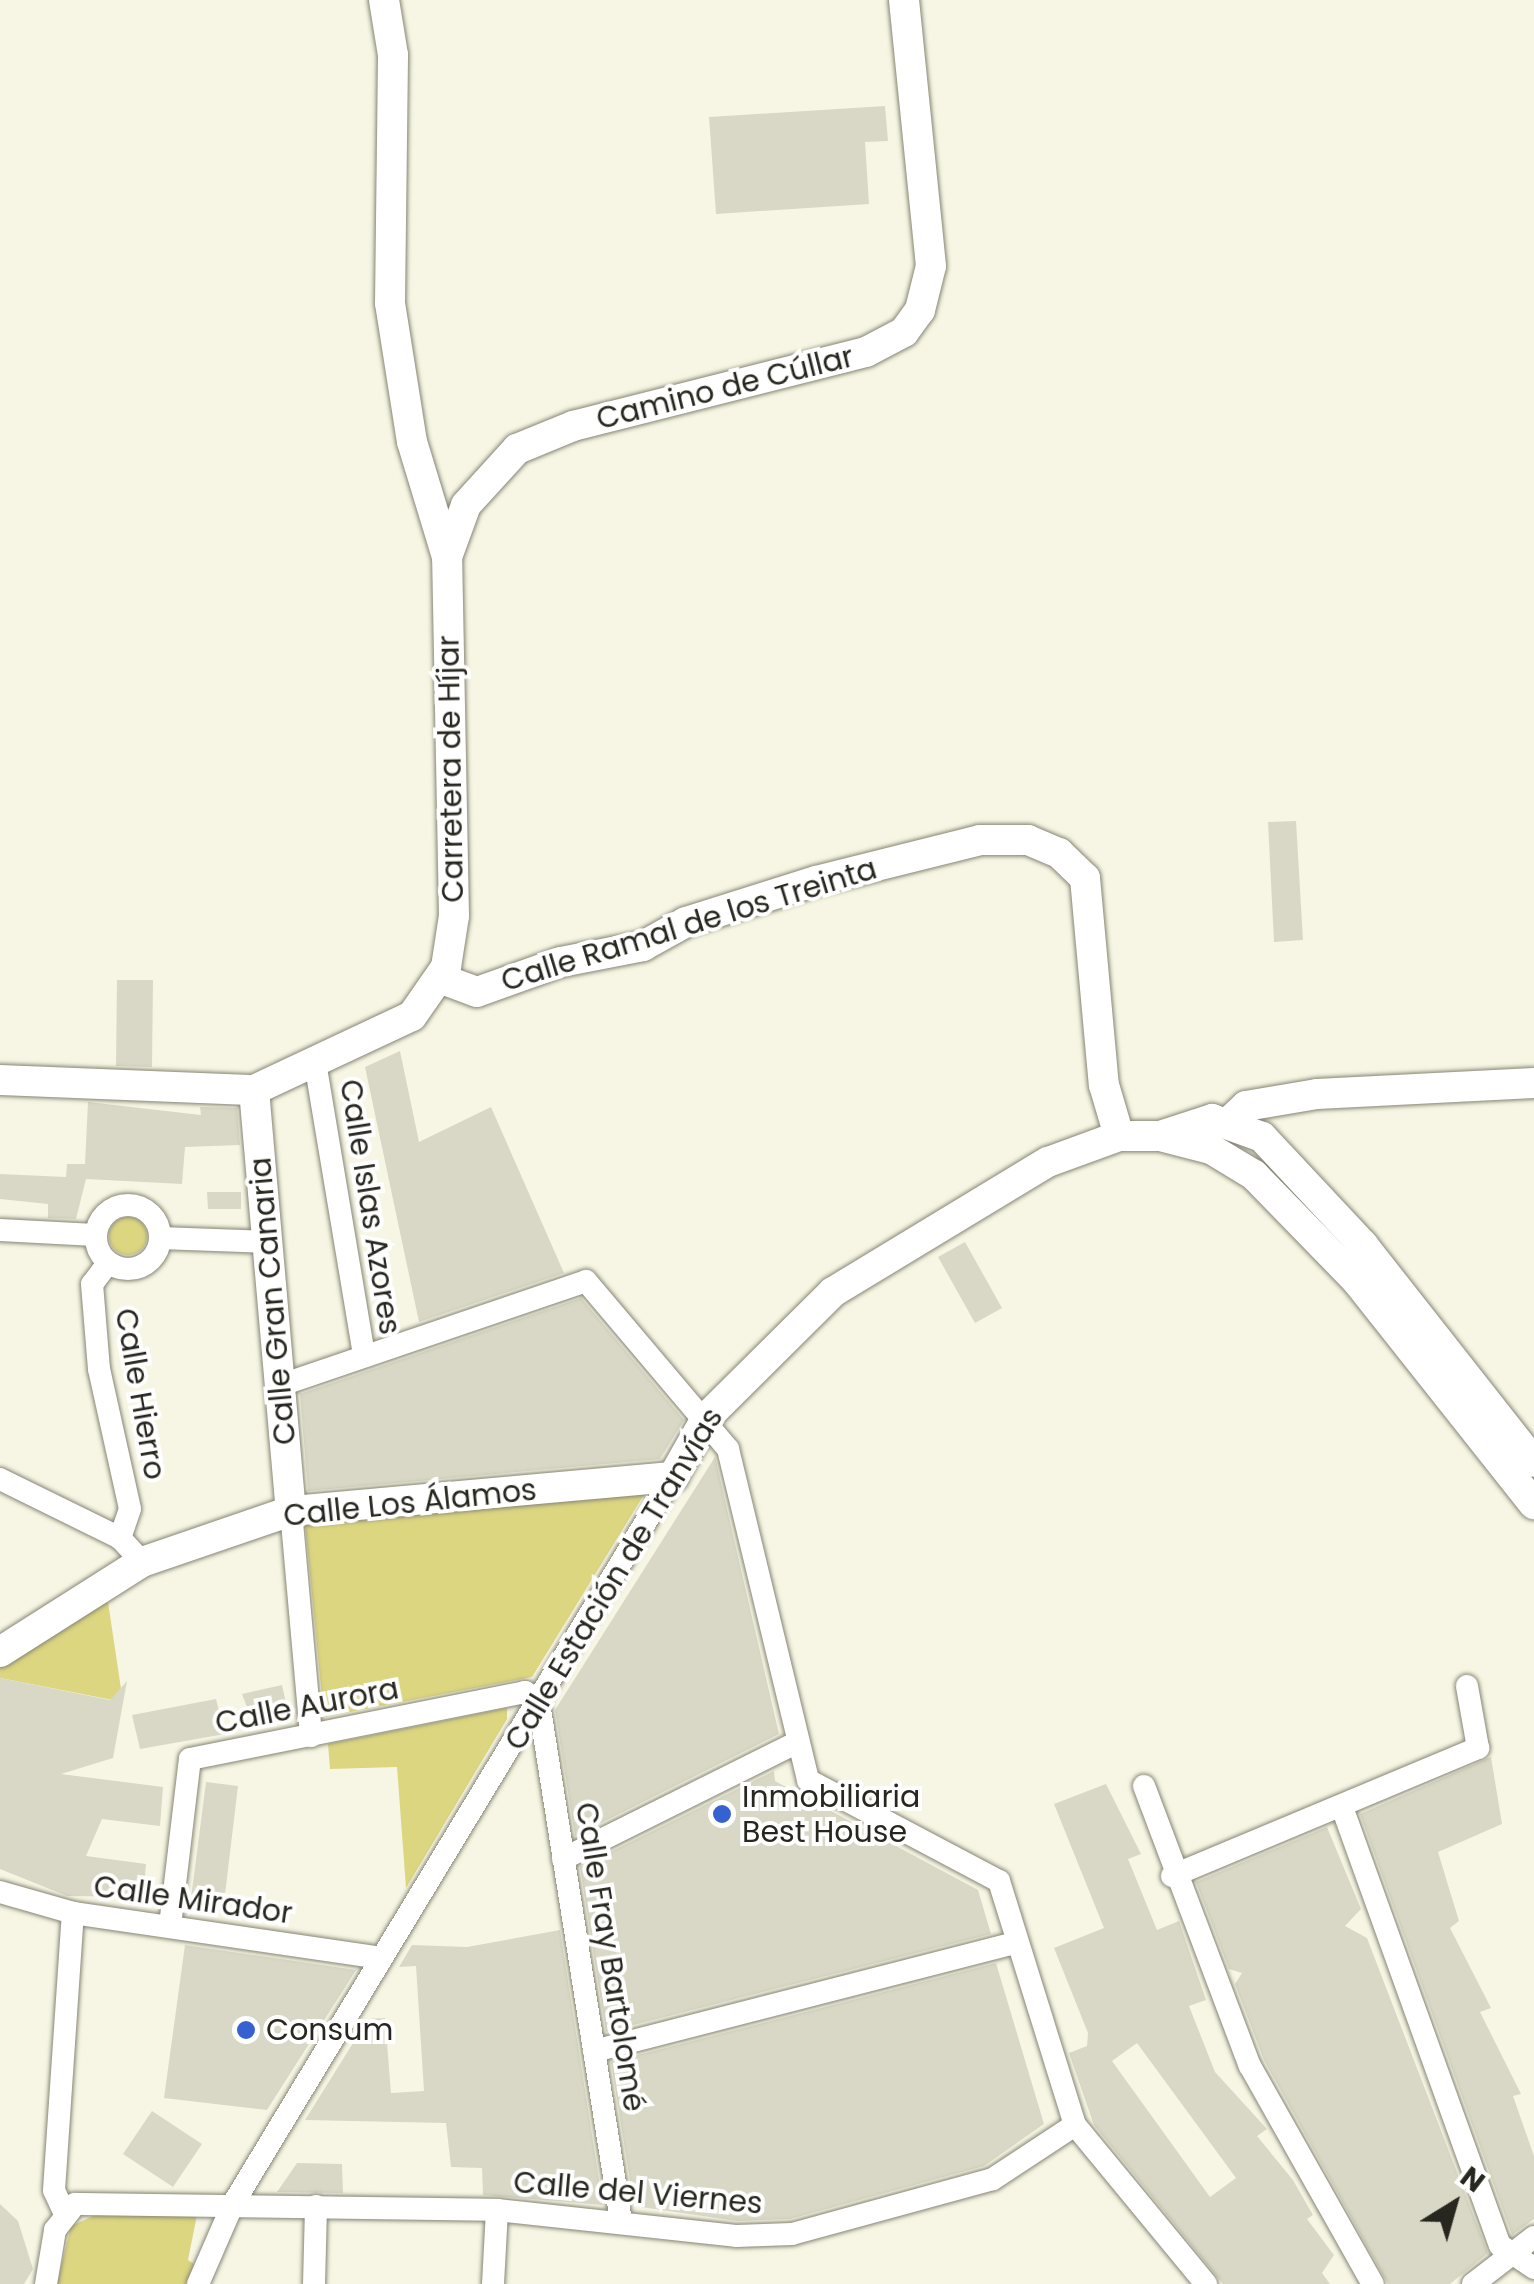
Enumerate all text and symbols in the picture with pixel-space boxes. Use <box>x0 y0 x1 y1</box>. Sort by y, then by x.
street label: Camino de Cúllar <box>593 339 857 437</box>
street label: Carretera de Híjar <box>431 635 471 903</box>
street label: Calle Ramal de los Treinta <box>497 851 881 999</box>
street label: Calle Islas Azores <box>332 1077 408 1337</box>
street label: Calle Gran Canaria <box>242 1156 304 1446</box>
street label: Calle Hierro <box>107 1306 173 1482</box>
street label: Calle Estación de Tranvías <box>497 1401 731 1757</box>
street label: Calle Los Álamos <box>282 1472 538 1534</box>
street label: Calle Aurora <box>212 1671 402 1741</box>
place label: Inmobiliaria Best House <box>742 1779 920 1850</box>
street label: Calle Fray Bartolomé <box>568 1800 652 2114</box>
marker: Inmobiliaria Best House <box>711 1803 733 1825</box>
street label: Calle Mirador <box>91 1868 295 1932</box>
place label: Consum <box>266 2012 393 2048</box>
marker: Consum <box>235 2019 257 2041</box>
north arrow <box>1404 2154 1504 2254</box>
text: N <box>1452 2158 1493 2202</box>
street label: Calle del Viernes <box>512 2164 764 2222</box>

